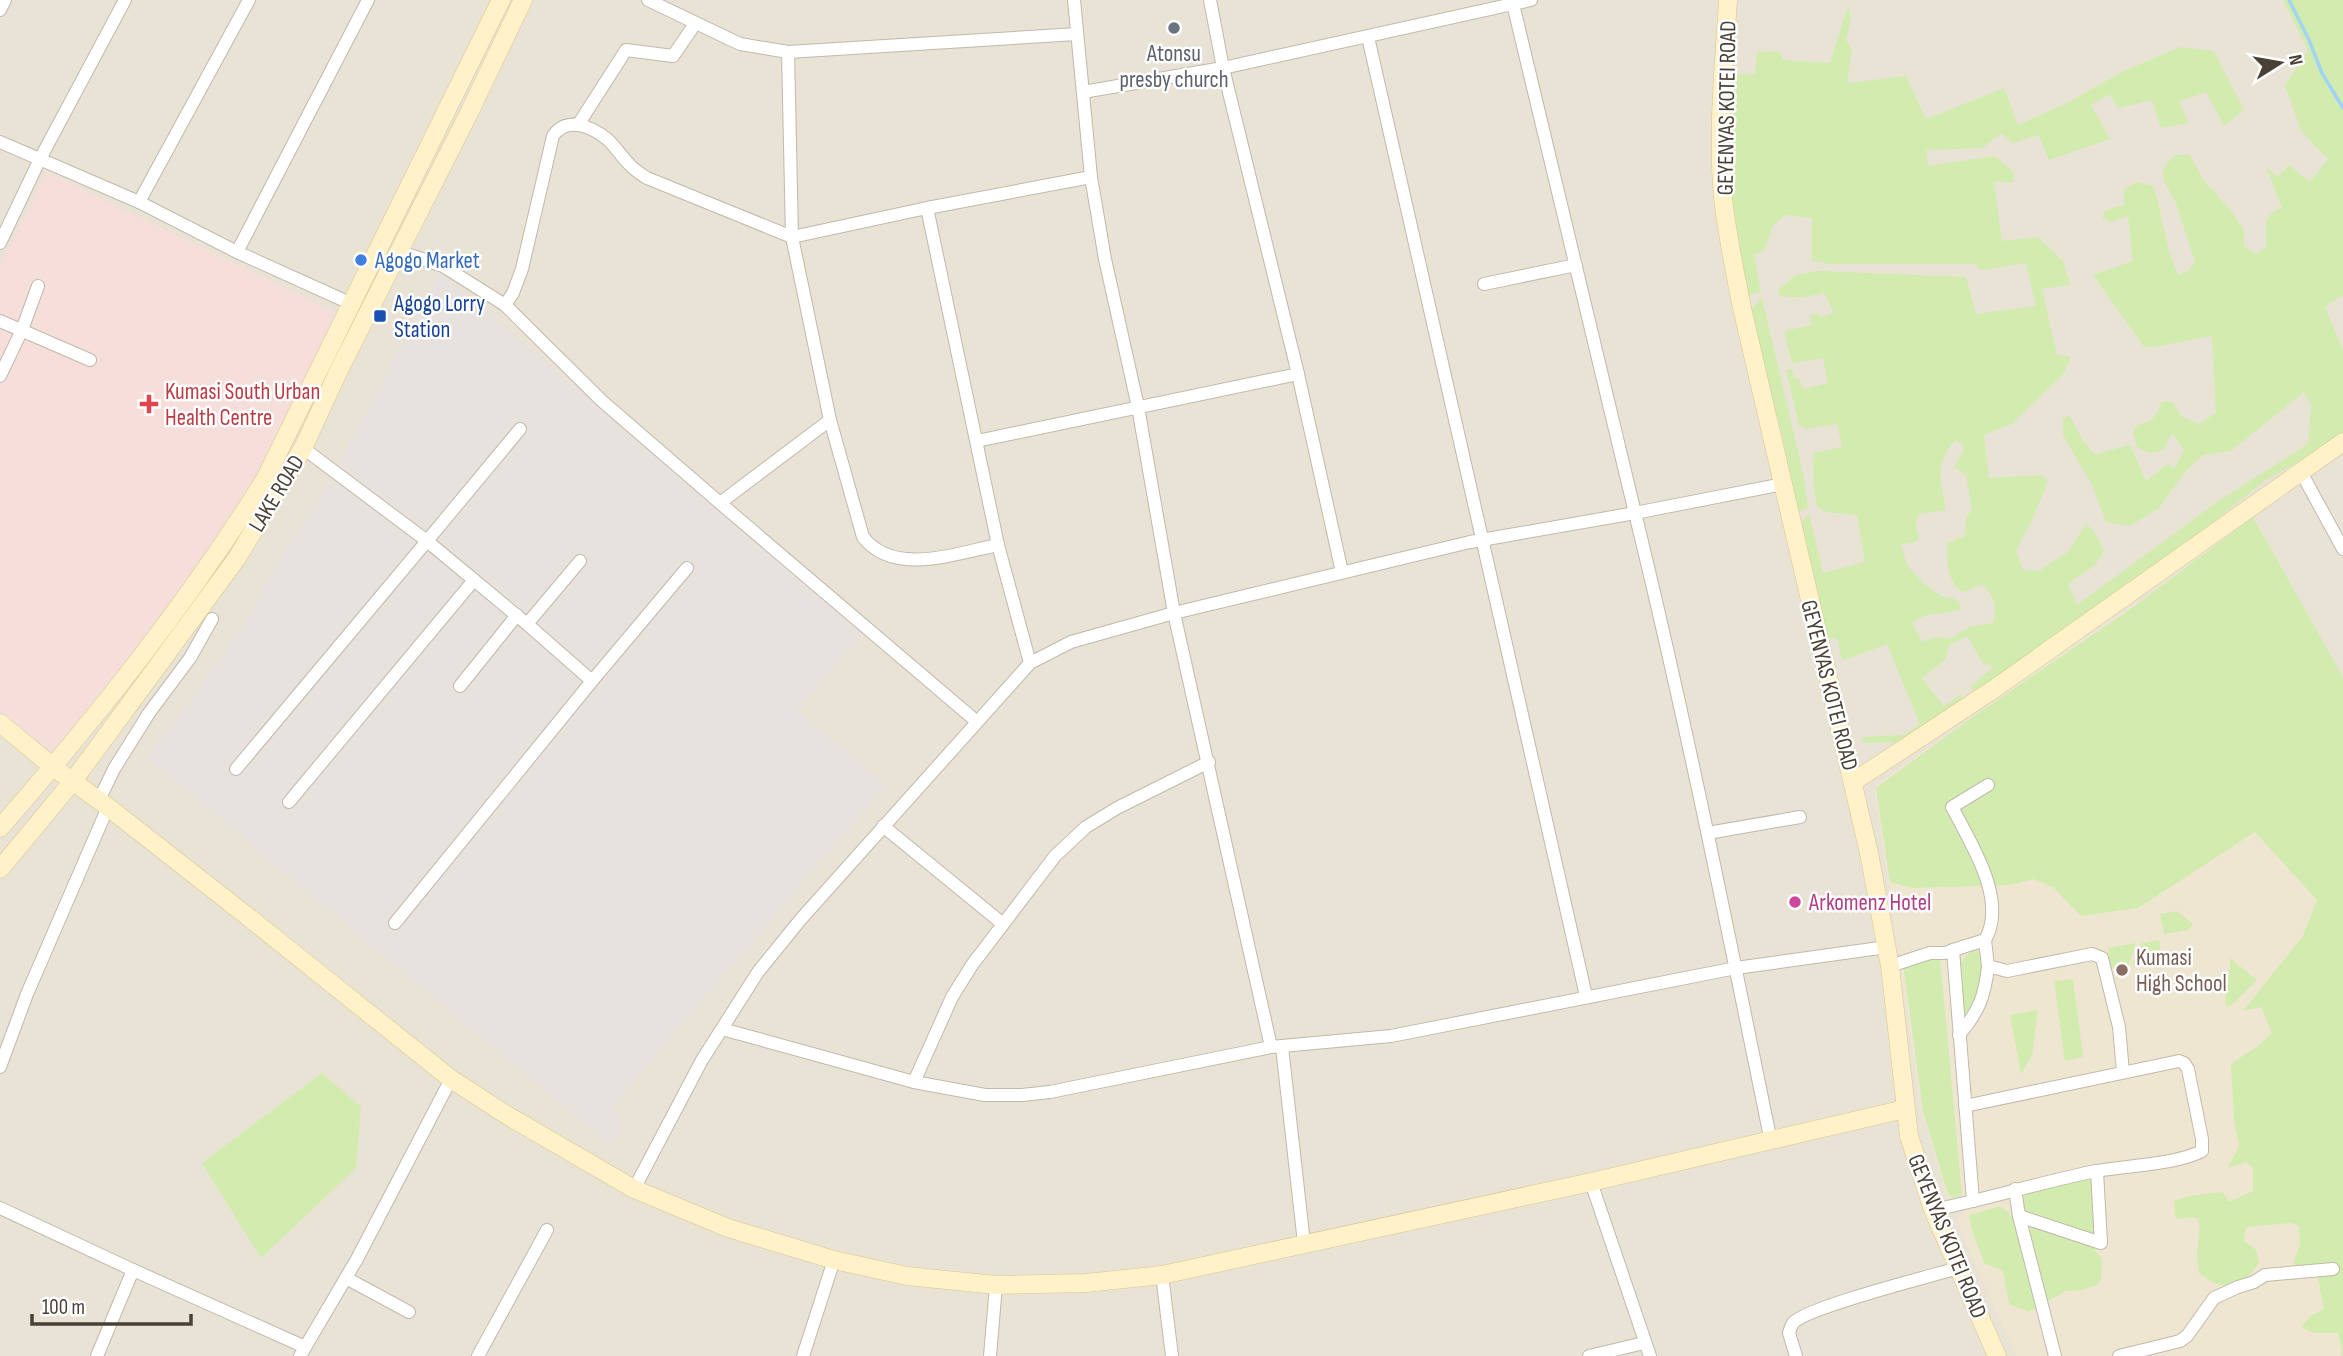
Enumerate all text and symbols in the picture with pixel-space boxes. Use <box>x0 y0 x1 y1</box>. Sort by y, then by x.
marker: Atonsu presby church <box>1166 20 1182 36</box>
street label: GEYENYAS KOTEI ROAD <box>1711 20 1743 196</box>
north arrow <box>2245 28 2315 98</box>
place label: Atonsu presby church <box>1119 40 1229 94</box>
text: N <box>2283 53 2307 67</box>
place label: Agogo Market <box>374 247 480 275</box>
marker: Agogo Market <box>353 252 369 268</box>
place label: Agogo Lorry Station <box>393 290 485 344</box>
marker: Agogo Lorry Station <box>372 308 388 324</box>
place label: Kumasi South Urban Health Centre <box>165 378 320 432</box>
marker: Kumasi South Urban Health Centre <box>139 394 159 414</box>
street label: LAKE ROAD <box>243 450 311 537</box>
street label: GEYENYAS KOTEI ROAD <box>1794 597 1864 773</box>
place label: Arkomenz Hotel <box>1808 889 1931 917</box>
marker: Arkomenz Hotel <box>1787 894 1803 910</box>
place label: Kumasi High School <box>2136 944 2227 998</box>
marker: Kumasi High School <box>2114 962 2130 978</box>
street label: GEYENYAS KOTEI ROAD <box>1901 1150 1993 1323</box>
scale bar <box>32 1282 191 1326</box>
text: 100 m <box>42 1295 85 1320</box>

